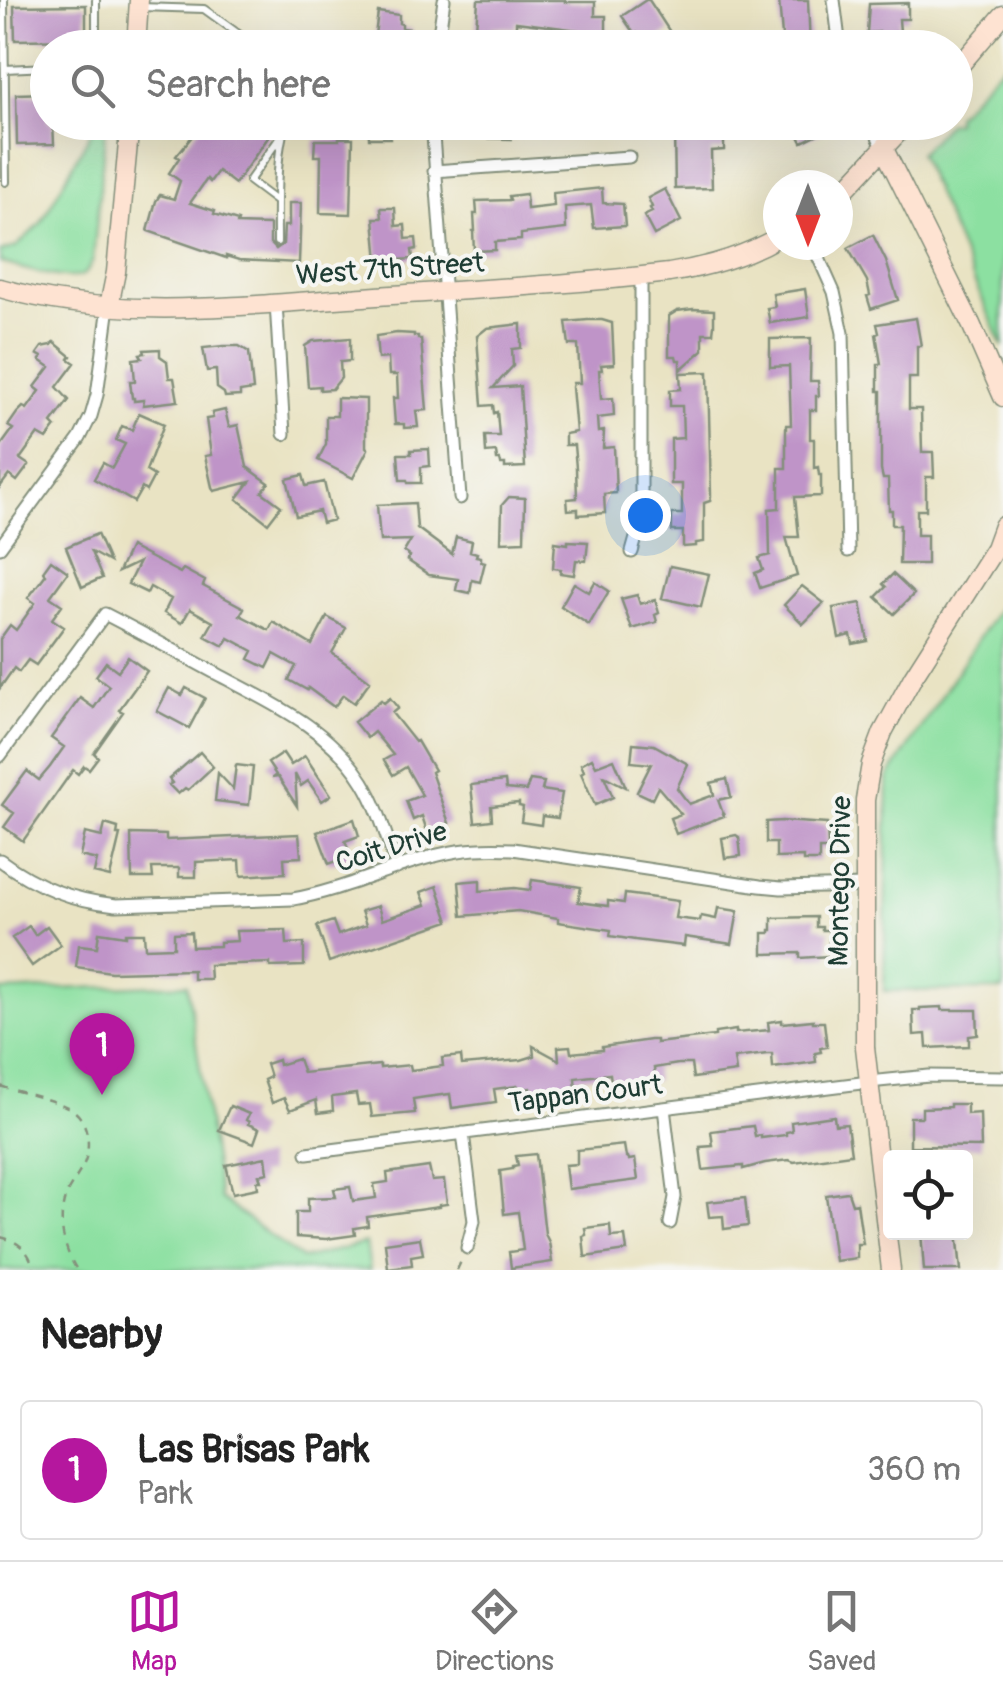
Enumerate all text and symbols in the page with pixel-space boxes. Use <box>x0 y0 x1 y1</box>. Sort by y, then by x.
search box <box>30 30 973 140</box>
icon: search <box>65 58 120 113</box>
text: Search here <box>145 61 331 109</box>
north arrow <box>763 170 853 260</box>
street label: West 7th Street <box>295 245 486 294</box>
your location <box>620 490 671 541</box>
street label: Montego Drive <box>822 795 859 967</box>
street label: Coit Drive <box>332 814 451 881</box>
pin: 1 <box>70 1012 134 1095</box>
street label: Tappan Court <box>506 1068 665 1121</box>
map controls <box>883 1150 973 1240</box>
button: locate <box>883 1150 973 1240</box>
text: Nearby <box>40 1309 162 1361</box>
text: Las Brisas Park <box>137 1426 370 1474</box>
text: 1 <box>68 1450 81 1490</box>
text: 360 m <box>867 1450 961 1490</box>
text: Park <box>137 1474 193 1514</box>
tab: Map <box>127 1584 182 1679</box>
tab: Directions <box>435 1584 554 1679</box>
tab: Saved <box>807 1584 876 1679</box>

